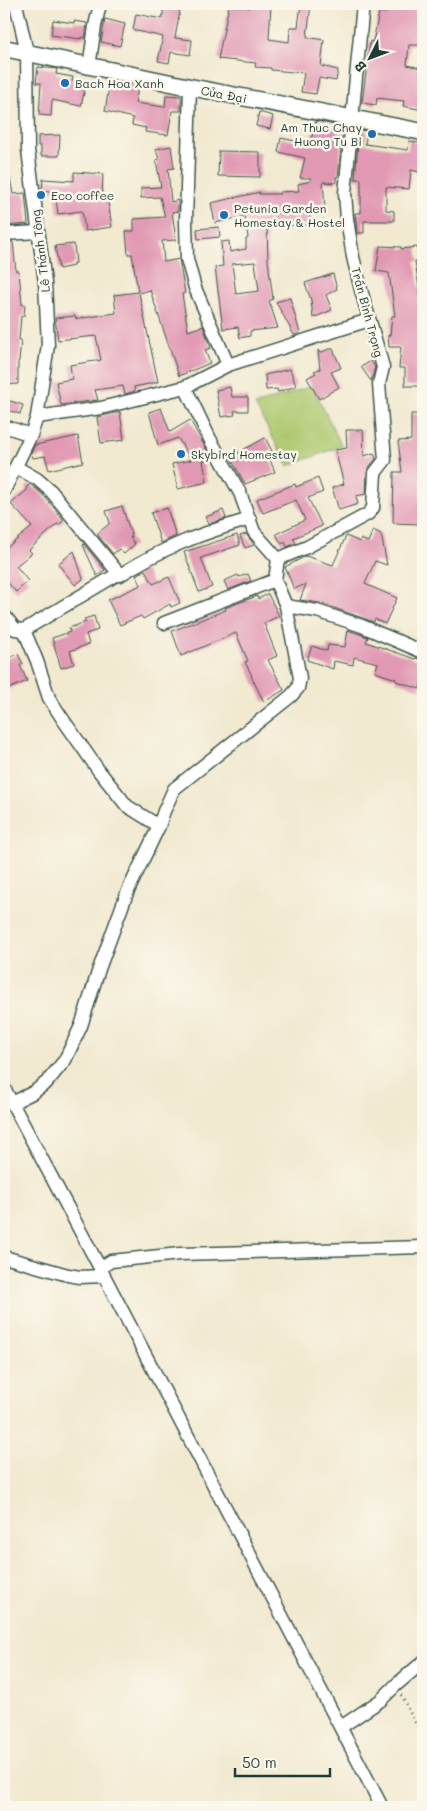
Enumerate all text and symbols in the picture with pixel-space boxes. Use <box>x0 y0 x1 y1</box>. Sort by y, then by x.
north arrow <box>344 32 394 82</box>
text: B <box>350 57 370 77</box>
place label: Bach Hoa Xanh <box>75 75 164 91</box>
marker: Bach Hoa Xanh <box>59 77 71 89</box>
street label: Cửa Đại <box>200 82 248 106</box>
place label: Am Thuc Chay Huong Tu Bi <box>280 119 362 149</box>
marker: Am Thuc Chay Huong Tu Bi <box>366 128 378 140</box>
place label: Eco coffee <box>51 187 114 203</box>
marker: Eco coffee <box>35 189 47 201</box>
place label: Petunia Garden Homestay & Hostel <box>234 200 345 230</box>
street label: Lê Thánh Tông <box>27 209 53 293</box>
marker: Petunia Garden Homestay & Hostel <box>218 209 230 221</box>
street label: Trần Bình Trọng <box>348 265 388 359</box>
place label: Skybird Homestay <box>191 446 297 462</box>
marker: Skybird Homestay <box>175 448 187 460</box>
scale bar <box>235 1746 330 1778</box>
text: 50 m <box>242 1752 277 1772</box>

